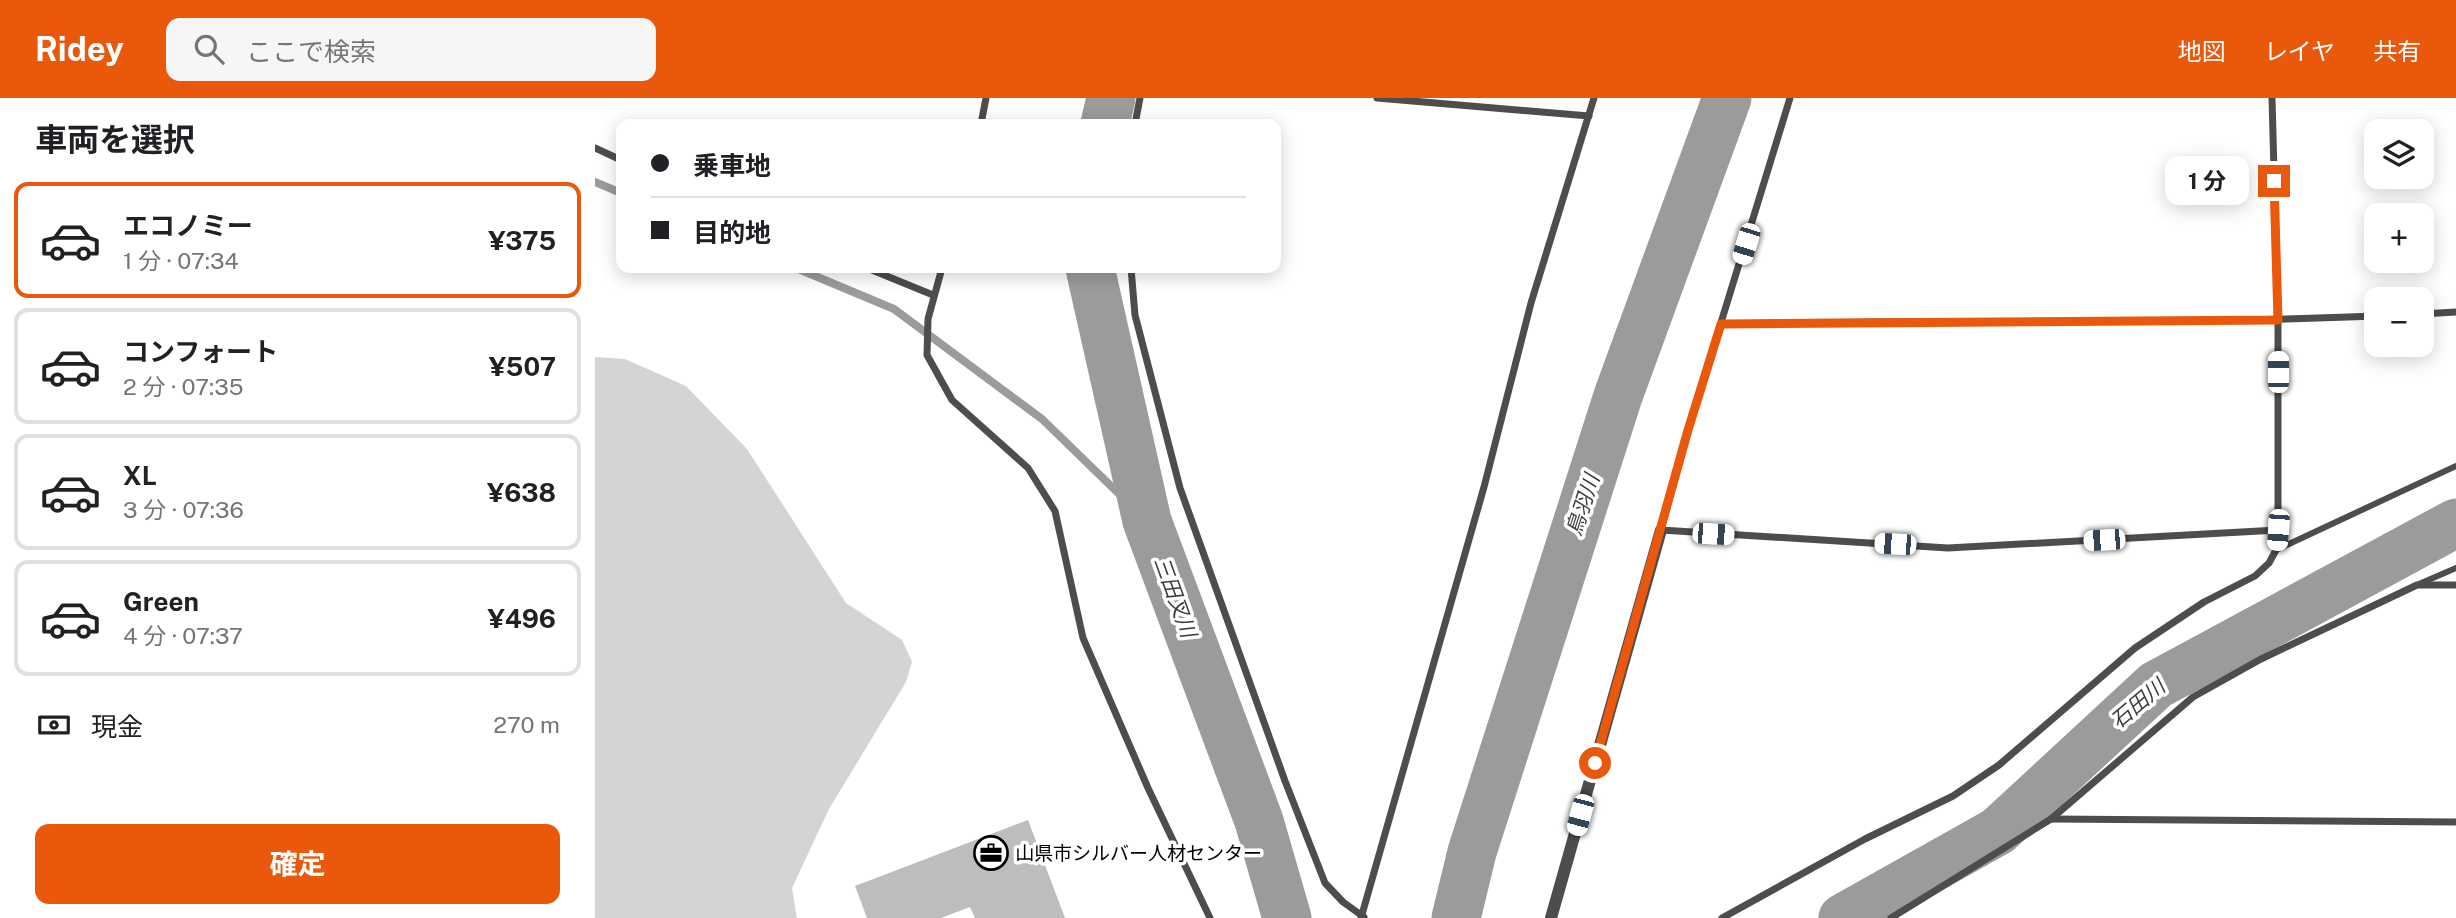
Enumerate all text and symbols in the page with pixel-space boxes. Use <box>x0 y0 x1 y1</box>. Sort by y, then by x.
search box <box>166 18 656 81</box>
text: Ridey <box>35 30 124 68</box>
icon: search <box>190 30 228 68</box>
text: ここで検索 <box>246 36 376 67</box>
text: 地図 <box>2178 37 2226 65</box>
text: レイヤ <box>2264 37 2335 65</box>
text: 共有 <box>2373 37 2421 65</box>
map controls <box>2364 119 2434 357</box>
button: layers <box>2364 119 2434 189</box>
text: 車両を選択 <box>35 121 195 158</box>
text: 乗車地 <box>693 150 771 181</box>
callout: 1 分 <box>2165 156 2249 206</box>
route end <box>2258 165 2290 197</box>
text: 1 分 <box>2188 167 2226 194</box>
button: + <box>2364 203 2434 273</box>
icon: car <box>39 209 102 272</box>
text: エコノミー <box>123 210 253 241</box>
text: 目的地 <box>693 217 771 248</box>
car <box>1730 221 1763 267</box>
text: ¥375 <box>488 225 556 256</box>
text: 1 分 · 07:34 <box>123 247 239 274</box>
button: − <box>2364 287 2434 357</box>
icon: car <box>39 335 102 398</box>
text: コンフォート <box>123 336 278 367</box>
text: ¥507 <box>489 351 556 382</box>
car <box>2268 351 2289 393</box>
text: 2 分 · 07:35 <box>123 373 243 400</box>
text: XL <box>123 460 157 491</box>
icon: car <box>39 461 102 524</box>
water label: 鳥羽川 <box>1561 469 1605 539</box>
text: ¥638 <box>487 477 556 508</box>
text: 3 分 · 07:36 <box>123 496 244 523</box>
car <box>2267 508 2290 552</box>
car <box>1692 522 1735 546</box>
car <box>2083 528 2126 552</box>
car <box>1874 532 1917 556</box>
water label: 三田叉川 <box>1149 553 1202 642</box>
text: Green <box>123 586 199 617</box>
icon: car <box>39 587 102 650</box>
text: ¥496 <box>488 603 556 634</box>
text: 4 分 · 07:37 <box>123 622 243 649</box>
water label: 石田川 <box>2106 673 2171 733</box>
icon: cash <box>35 706 73 744</box>
text: 現金 <box>91 711 143 742</box>
text: 270 m <box>493 711 560 738</box>
route start <box>1579 747 1611 779</box>
car <box>1565 792 1596 838</box>
button: 確定 <box>35 824 560 904</box>
office icon: 山県市シルバー人材センター <box>972 834 1010 872</box>
place label: 山県市シルバー人材センター <box>1015 842 1262 864</box>

